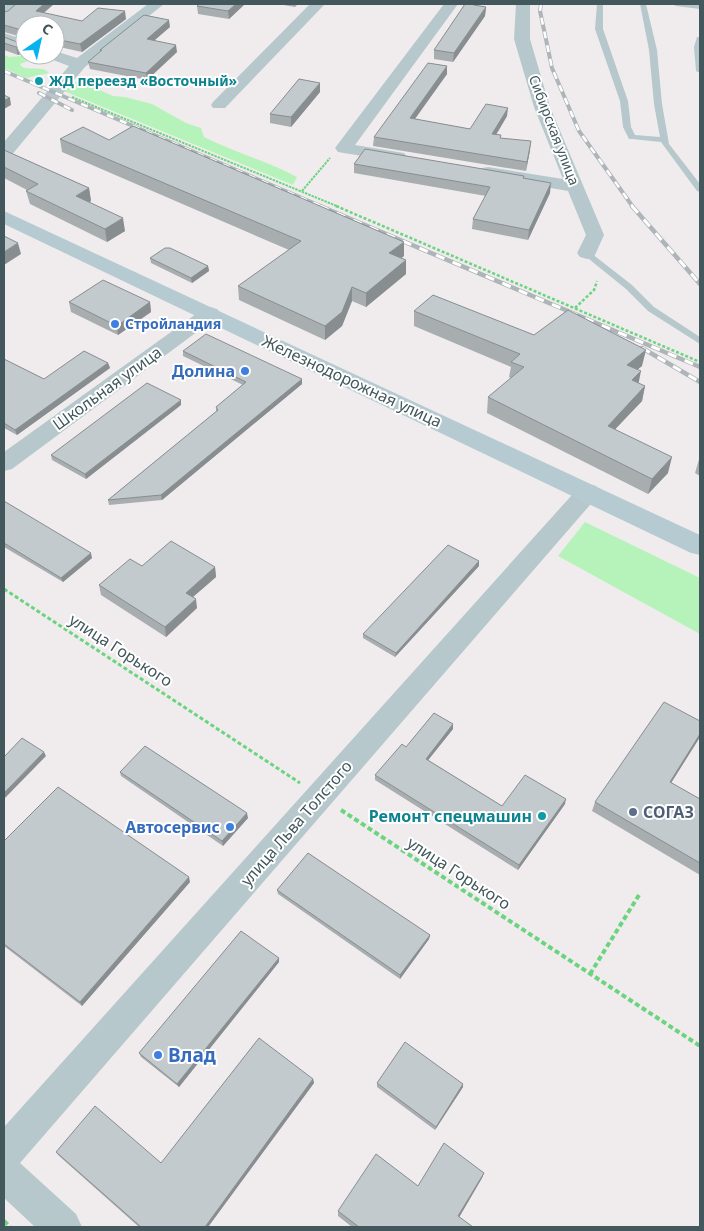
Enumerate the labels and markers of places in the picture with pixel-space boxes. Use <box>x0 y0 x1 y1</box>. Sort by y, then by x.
place label: ЖД переезд «Восточный» <box>49 71 238 90</box>
marker: ЖД переезд «Восточный» <box>33 75 45 87</box>
place label: Стройландия <box>125 314 221 333</box>
marker: Стройландия <box>109 318 121 330</box>
place label: Долина <box>172 360 235 382</box>
marker: Долина <box>239 365 251 377</box>
place label: СОГАЗ <box>643 801 694 823</box>
place label: Ремонт спецмашин <box>369 805 532 827</box>
marker: СОГАЗ <box>627 806 639 818</box>
marker: Ремонт спецмашин <box>536 810 548 822</box>
place label: Автосервис <box>125 816 220 838</box>
marker: Автосервис <box>224 821 236 833</box>
place label: Влад <box>168 1042 216 1068</box>
marker: Влад <box>152 1049 164 1061</box>

